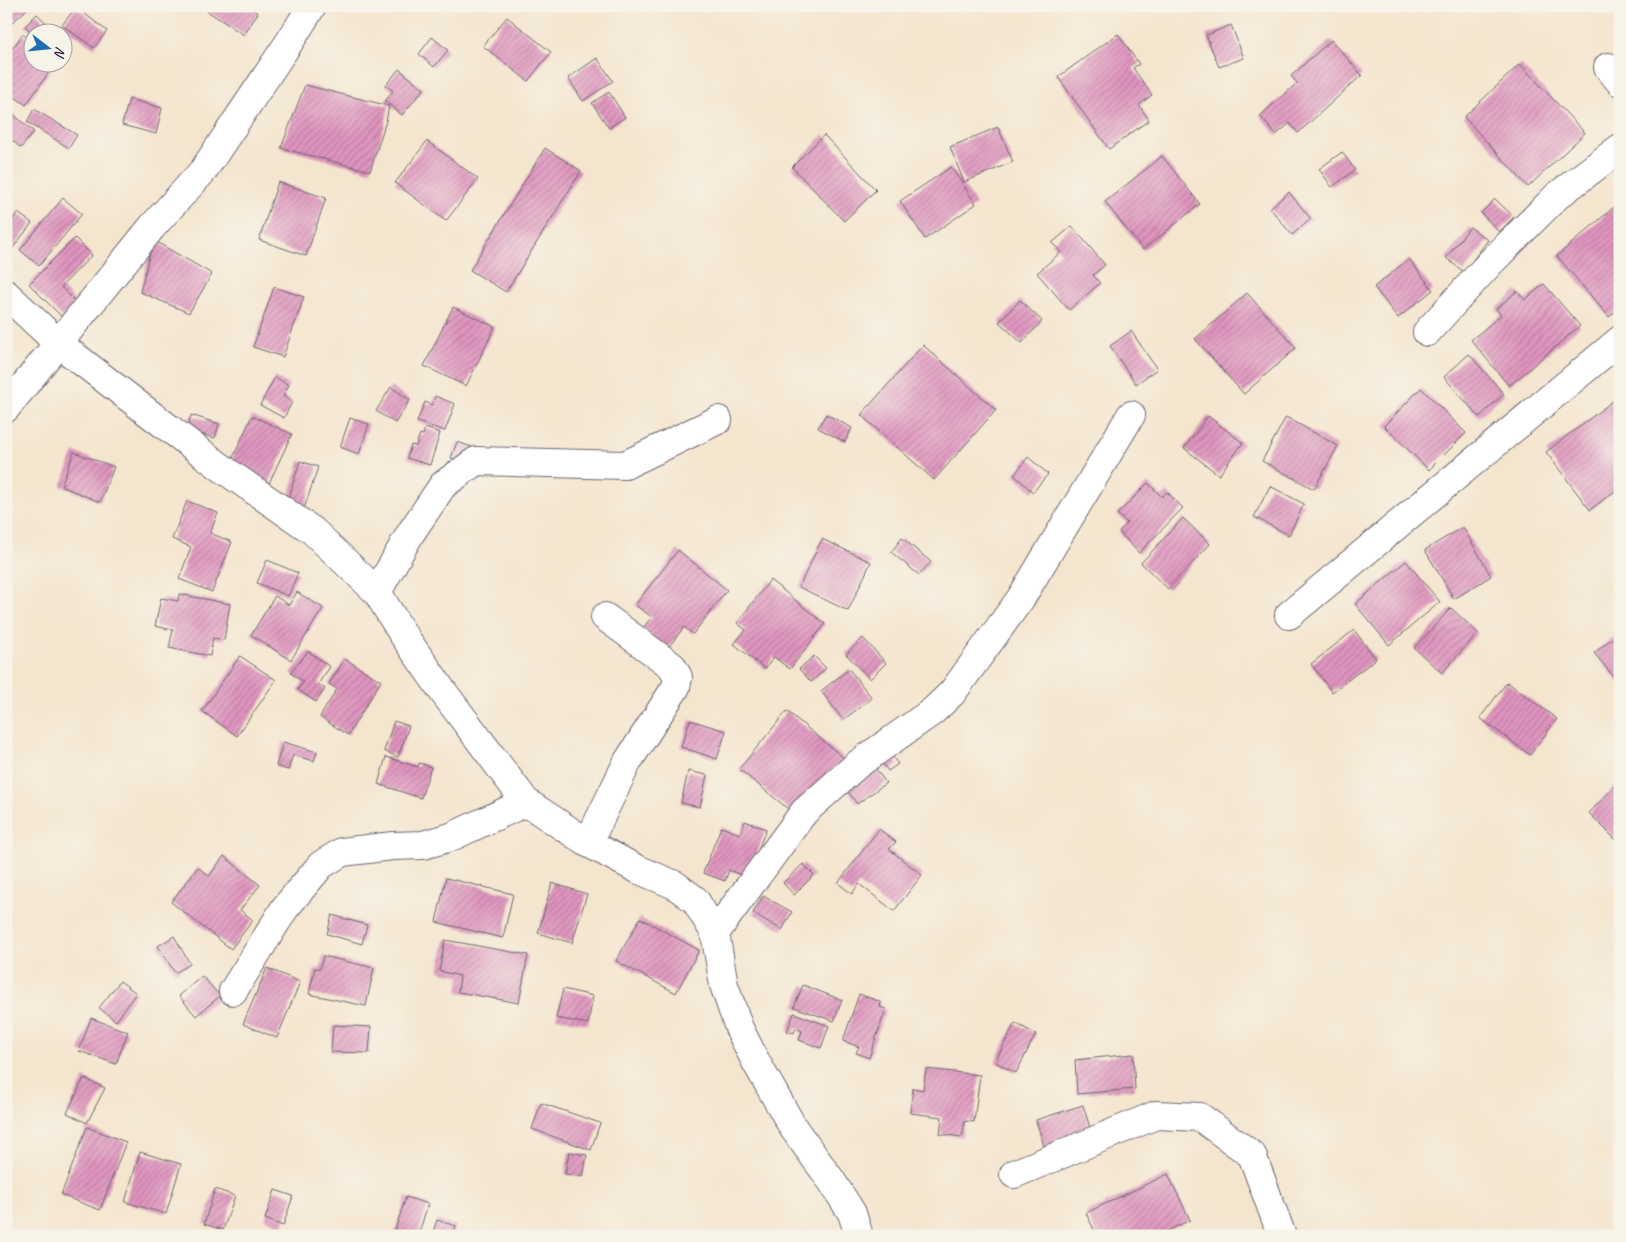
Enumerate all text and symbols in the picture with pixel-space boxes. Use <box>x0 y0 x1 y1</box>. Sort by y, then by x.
north arrow <box>22 22 72 72</box>
text: N <box>50 45 69 60</box>

